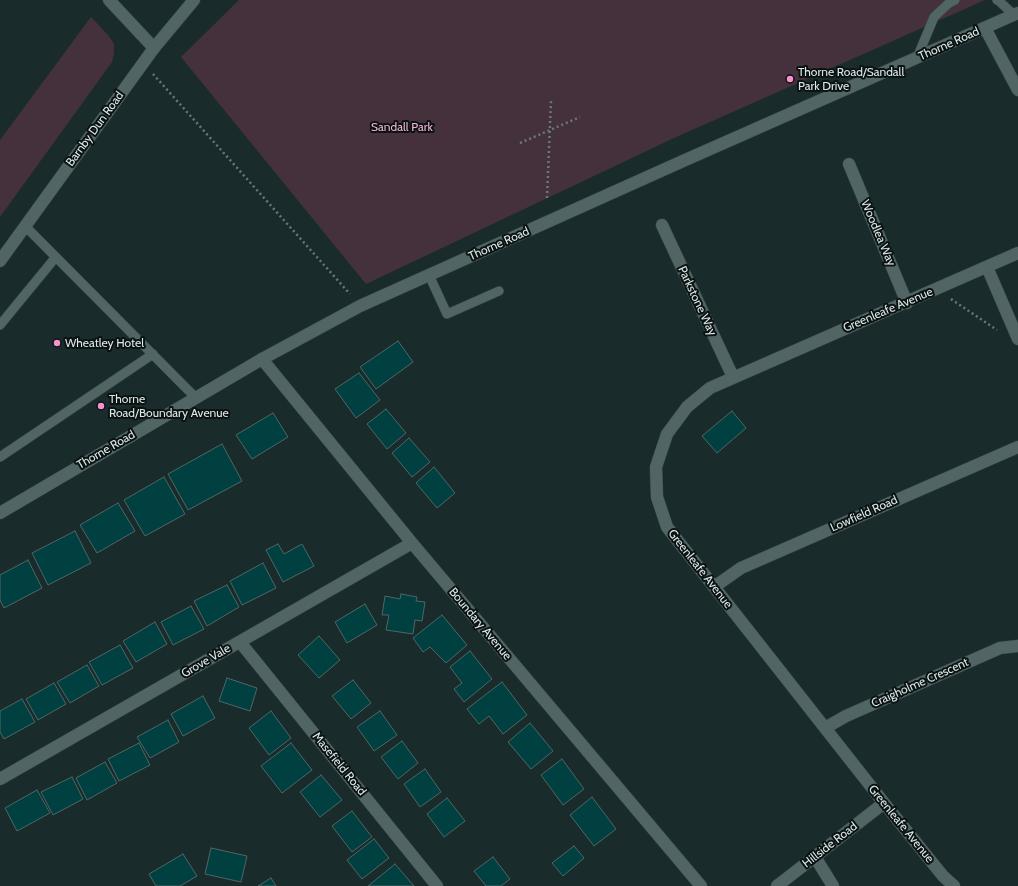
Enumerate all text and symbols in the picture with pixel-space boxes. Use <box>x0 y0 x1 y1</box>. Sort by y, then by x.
street label: Thorne Road <box>916 24 982 64</box>
place label: Thorne Road/Sandall Park Drive <box>798 65 904 93</box>
marker: Thorne Road/Sandall Park Drive <box>785 74 795 84</box>
street label: Barnby Dun Road <box>63 89 127 169</box>
park label: Sandall Park <box>371 120 433 134</box>
street label: Woodlea Way <box>858 198 898 268</box>
street label: Thorne Road <box>466 224 532 264</box>
street label: Parkstone Way <box>675 264 719 338</box>
street label: Greenleafe Avenue <box>841 285 935 335</box>
place label: Wheatley Hotel <box>65 336 144 350</box>
marker: Wheatley Hotel <box>52 338 62 348</box>
place label: Thorne Road/Boundary Avenue <box>109 392 229 420</box>
marker: Thorne Road/Boundary Avenue <box>96 401 106 411</box>
street label: Thorne Road <box>74 428 138 472</box>
street label: Lowfield Road <box>828 493 900 535</box>
street label: Greenleafe Avenue <box>665 527 735 611</box>
street label: Boundary Avenue <box>446 585 514 663</box>
street label: Grove Vale <box>179 641 233 681</box>
street label: Craigholme Crescent <box>869 655 971 711</box>
street label: Masefield Road <box>309 729 369 799</box>
street label: Greenleafe Avenue <box>865 782 937 866</box>
street label: Hillside Road <box>800 819 860 871</box>

